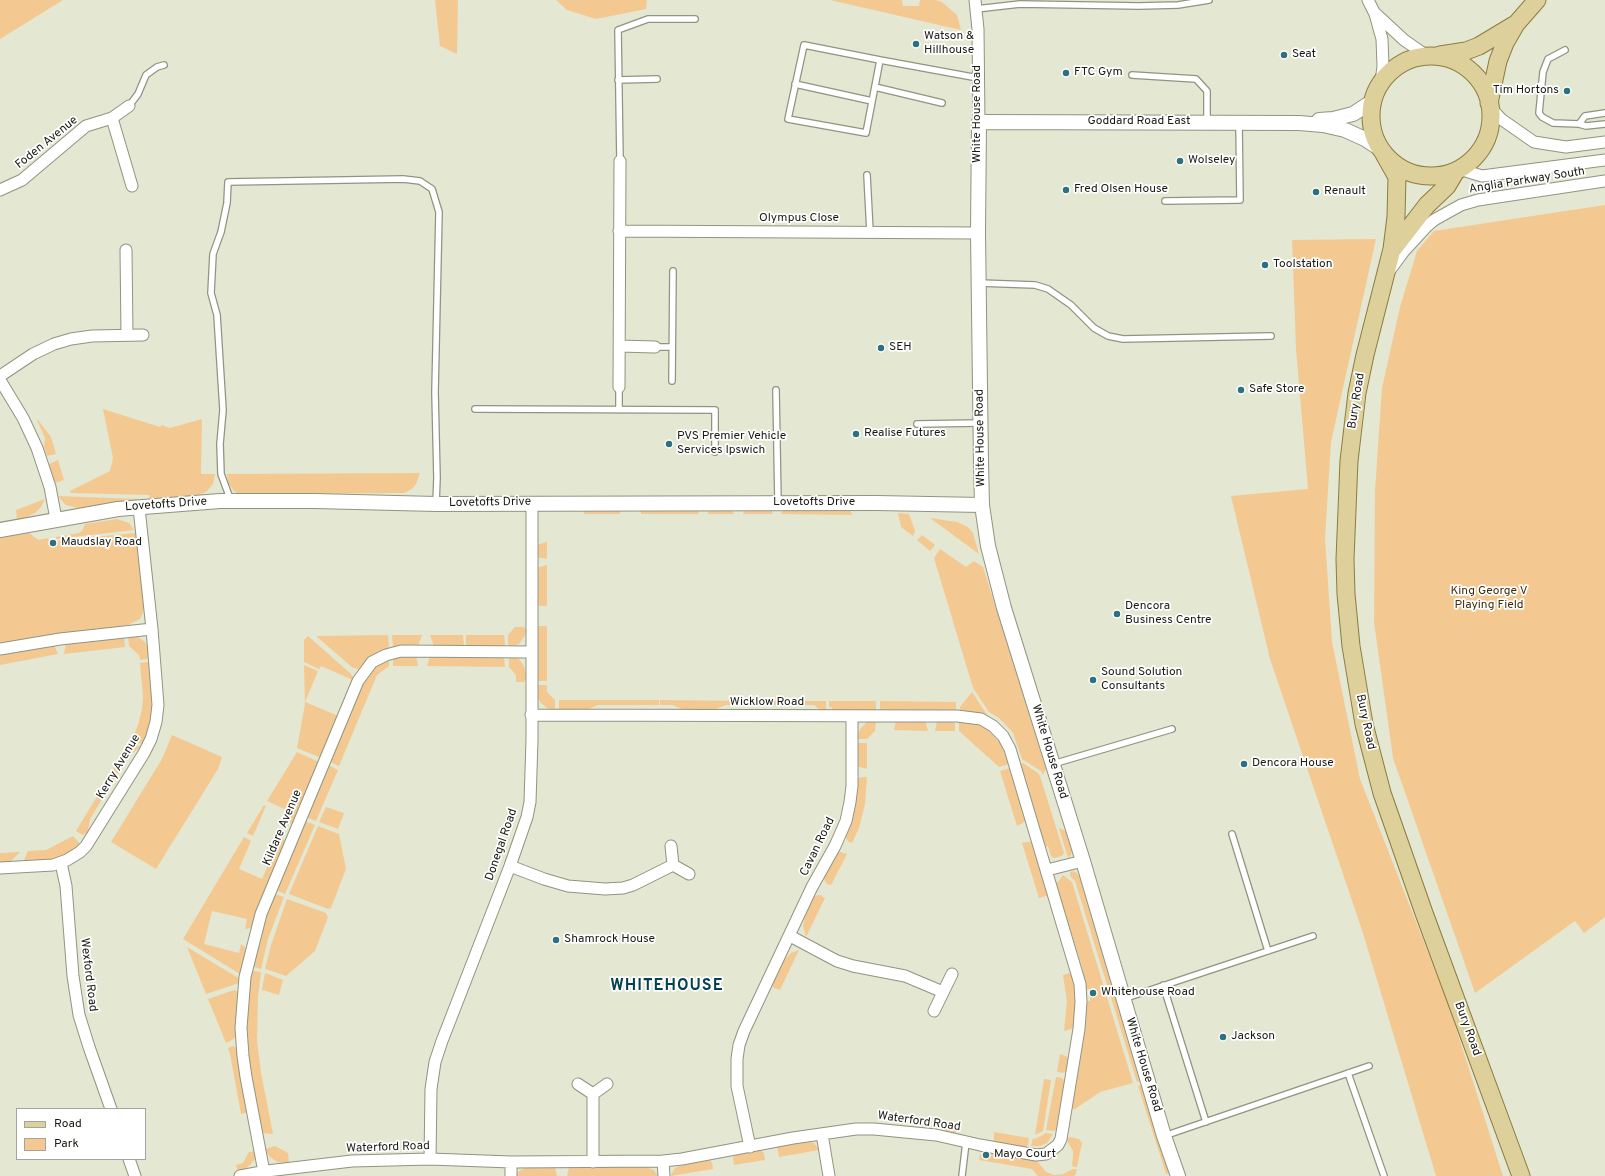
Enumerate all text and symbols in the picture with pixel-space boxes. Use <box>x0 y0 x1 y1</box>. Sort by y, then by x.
place label: Watson & Hillhouse <box>924 30 974 58</box>
marker: Watson & Hillhouse <box>911 39 921 49</box>
place label: Seat <box>1292 48 1316 62</box>
marker: Seat <box>1279 50 1289 60</box>
street label: White House Road <box>971 65 985 163</box>
place label: FTC Gym <box>1074 66 1123 80</box>
marker: FTC Gym <box>1061 68 1071 78</box>
place label: Tim Hortons <box>1493 84 1559 98</box>
marker: Tim Hortons <box>1562 86 1572 96</box>
street label: Foden Avenue <box>13 114 81 172</box>
street label: Goddard Road East <box>1087 115 1191 129</box>
place label: Wolseley <box>1188 154 1235 168</box>
marker: Wolseley <box>1175 156 1185 166</box>
street label: Anglia Parkway South <box>1468 165 1586 197</box>
place label: Fred Olsen House <box>1074 183 1168 197</box>
marker: Fred Olsen House <box>1061 185 1071 195</box>
place label: Renault <box>1324 185 1366 199</box>
marker: Renault <box>1311 187 1321 197</box>
street label: Olympus Close <box>759 212 839 226</box>
place label: Toolstation <box>1273 258 1332 272</box>
marker: Toolstation <box>1260 260 1270 270</box>
place label: SEH <box>889 341 912 355</box>
marker: SEH <box>876 343 886 353</box>
street label: Bury Road <box>1345 372 1369 430</box>
place label: Safe Store <box>1249 383 1304 397</box>
marker: Safe Store <box>1236 385 1246 395</box>
street label: White House Road <box>973 389 989 487</box>
place label: Realise Futures <box>864 427 946 441</box>
marker: Realise Futures <box>851 429 861 439</box>
place label: PVS Premier Vehicle Services Ipswich <box>677 430 786 458</box>
marker: PVS Premier Vehicle Services Ipswich <box>664 439 674 449</box>
street label: Lovetofts Drive <box>125 495 207 515</box>
street label: Lovetofts Drive <box>449 495 531 511</box>
street label: Lovetofts Drive <box>773 496 855 510</box>
place label: Maudslay Road <box>61 536 142 550</box>
marker: Maudslay Road <box>48 538 58 548</box>
park label: King George V Playing Field <box>1450 585 1528 613</box>
place label: Dencora Business Centre <box>1125 600 1212 628</box>
marker: Dencora Business Centre <box>1112 609 1122 619</box>
place label: Sound Solution Consultants <box>1101 666 1182 694</box>
marker: Sound Solution Consultants <box>1088 675 1098 685</box>
street label: Bury Road <box>1352 693 1378 751</box>
street label: Wicklow Road <box>730 696 804 710</box>
street label: White House Road <box>1028 703 1070 801</box>
street label: Kerry Avenue <box>94 732 144 802</box>
place label: Dencora House <box>1252 757 1334 771</box>
marker: Dencora House <box>1239 759 1249 769</box>
street label: Kildare Avenue <box>261 788 305 868</box>
street label: Donegal Road <box>483 807 521 883</box>
street label: Cavan Road <box>798 815 838 879</box>
place label: Shamrock House <box>564 933 655 947</box>
marker: Shamrock House <box>551 935 561 945</box>
street label: Wexford Road <box>76 937 100 1013</box>
district label: WHITEHOUSE <box>610 977 724 997</box>
place label: Whitehouse Road <box>1101 986 1195 1000</box>
marker: Whitehouse Road <box>1088 988 1098 998</box>
street label: Bury Road <box>1451 1000 1483 1058</box>
street label: White House Road <box>1122 1016 1164 1114</box>
place label: Jackson <box>1231 1030 1275 1044</box>
marker: Jackson <box>1218 1032 1228 1042</box>
legend <box>16 1108 146 1160</box>
street label: Waterford Road <box>877 1109 961 1135</box>
text: Road <box>54 1116 82 1132</box>
text: Park <box>54 1136 79 1152</box>
street label: Waterford Road <box>346 1139 430 1157</box>
place label: Mayo Court <box>994 1148 1056 1162</box>
marker: Mayo Court <box>981 1150 991 1160</box>

